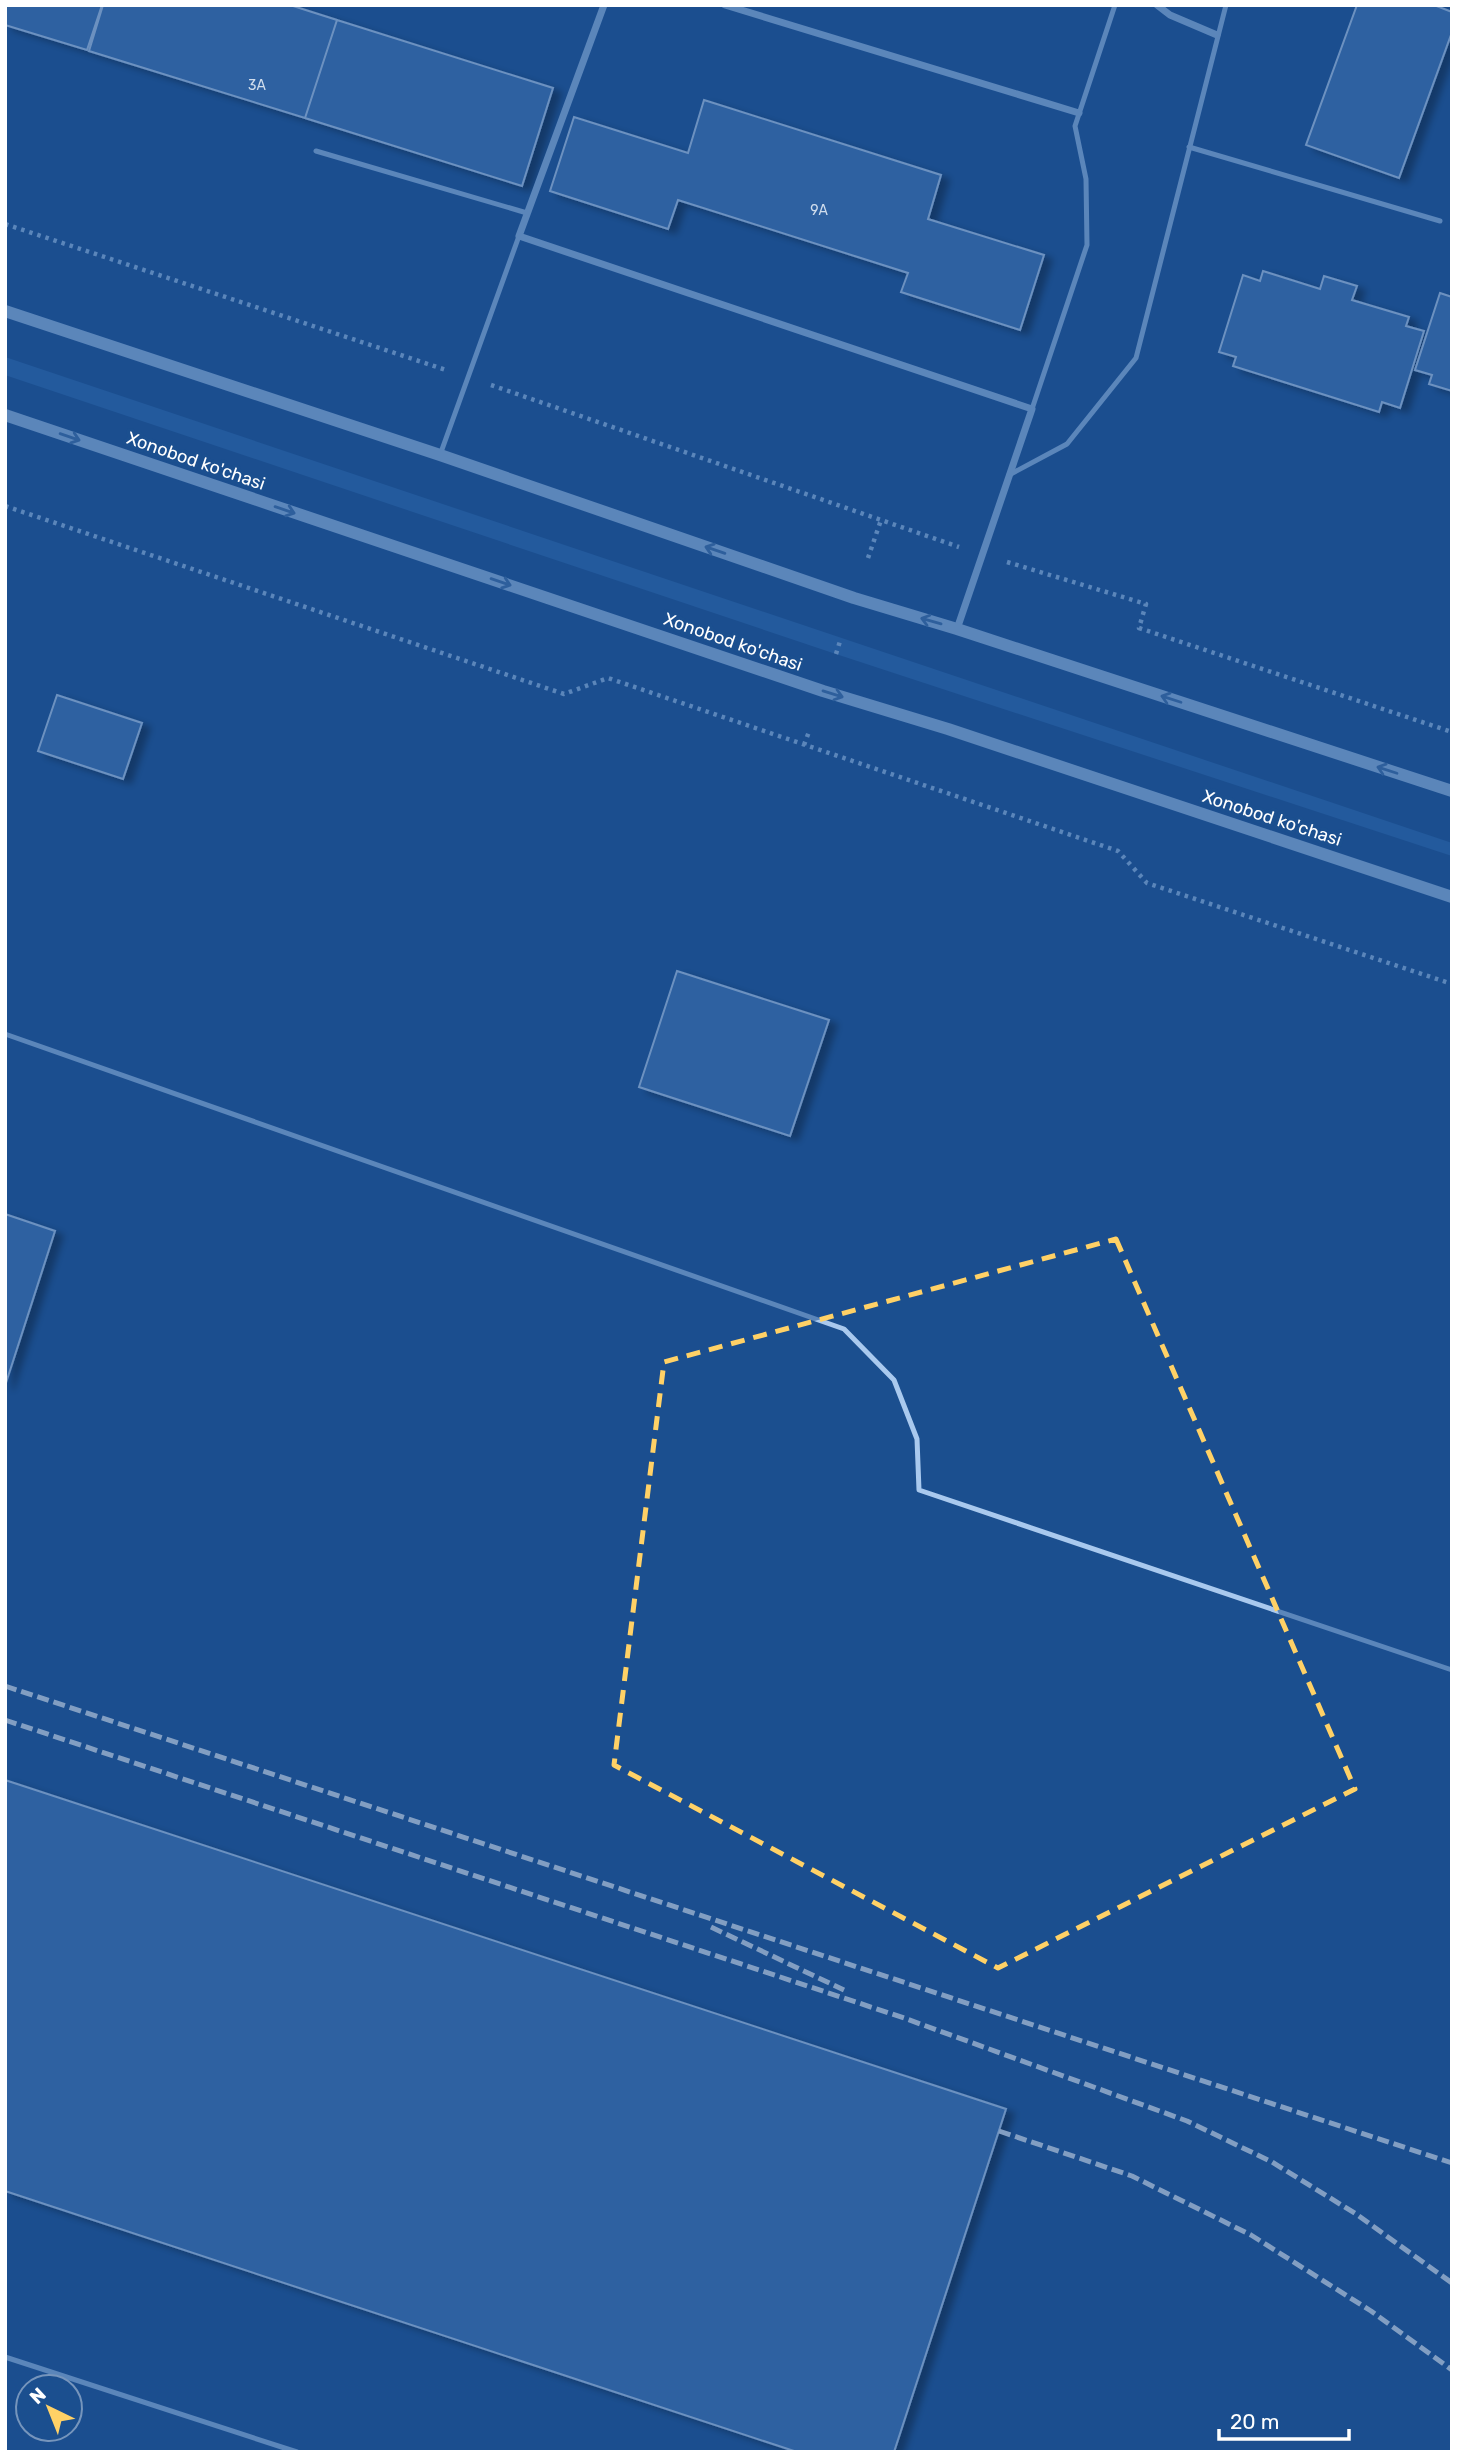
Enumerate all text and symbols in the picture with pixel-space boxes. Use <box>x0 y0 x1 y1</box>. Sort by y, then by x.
house number: 3А <box>248 77 267 94</box>
house number: 9А <box>810 202 828 219</box>
street label: Xonobod ko'chasi <box>124 427 268 495</box>
one-way arrow <box>59 431 81 444</box>
one-way arrow <box>274 505 296 517</box>
one-way arrow <box>704 543 726 555</box>
one-way arrow <box>490 576 512 589</box>
street label: Xonobod ko'chasi <box>661 608 805 676</box>
one-way arrow <box>920 614 942 627</box>
one-way arrow <box>821 689 843 702</box>
one-way arrow <box>1160 692 1182 704</box>
one-way arrow <box>1376 762 1398 775</box>
street label: Xonobod ko'chasi <box>1200 785 1344 851</box>
north arrow <box>14 2373 84 2443</box>
text: N <box>25 2383 51 2409</box>
scale bar <box>1219 2398 1348 2442</box>
text: 20 m <box>1230 2409 1279 2434</box>

